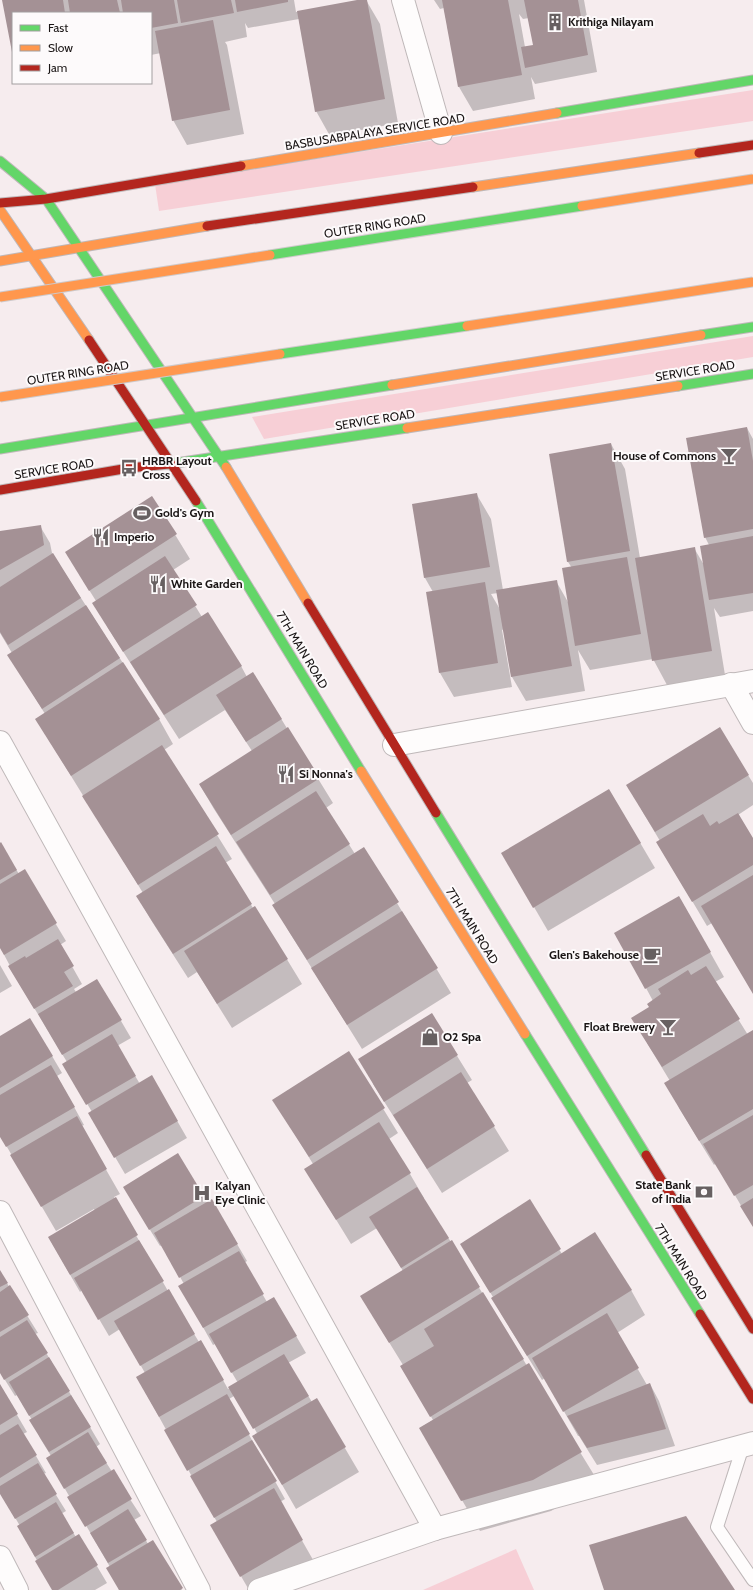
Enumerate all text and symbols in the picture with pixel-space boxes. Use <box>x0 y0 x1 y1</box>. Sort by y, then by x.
legend <box>12 12 152 84</box>
building icon: Krithiga Nilayam <box>545 12 565 32</box>
place label: Krithiga Nilayam <box>568 14 654 29</box>
text: Fast <box>48 20 68 35</box>
text: Slow <box>48 40 73 55</box>
text: Jam <box>47 60 67 75</box>
street label: BASBUSABPALAYA SERVICE ROAD <box>284 110 466 153</box>
street label: OUTER RING ROAD <box>323 210 427 241</box>
street label: OUTER RING ROAD <box>26 357 130 388</box>
street label: SERVICE ROAD <box>654 357 736 384</box>
street label: SERVICE ROAD <box>334 406 416 433</box>
bar icon: House of Commons <box>719 446 739 466</box>
place label: House of Commons <box>613 448 716 463</box>
place label: HRBR Layout Cross <box>142 453 212 482</box>
street label: SERVICE ROAD <box>13 455 95 482</box>
bus stop icon: HRBR Layout Cross <box>119 458 139 478</box>
sports icon: Gold's Gym <box>132 503 152 523</box>
place label: Gold's Gym <box>155 505 214 520</box>
restaurant icon: Imperio <box>91 527 111 547</box>
place label: Imperio <box>114 529 155 544</box>
restaurant icon: White Garden <box>148 574 168 594</box>
place label: White Garden <box>171 576 243 591</box>
street label: 7TH MAIN ROAD <box>273 608 332 691</box>
restaurant icon: Si Nonna's <box>276 764 296 784</box>
place label: Si Nonna's <box>299 766 353 781</box>
street label: 7TH MAIN ROAD <box>443 885 502 967</box>
cafe icon: Glen's Bakehouse <box>642 945 662 965</box>
place label: Glen's Bakehouse <box>549 947 639 962</box>
bar icon: Float Brewery <box>658 1017 678 1037</box>
place label: Float Brewery <box>583 1019 656 1034</box>
shop icon: O2 Spa <box>420 1027 440 1047</box>
place label: O2 Spa <box>443 1029 481 1044</box>
place label: State Bank of India <box>635 1177 691 1206</box>
place label: Kalyan Eye Clinic <box>215 1178 266 1207</box>
bank icon: State Bank of India <box>694 1182 714 1202</box>
hospital icon: Kalyan Eye Clinic <box>192 1183 212 1203</box>
street label: 7TH MAIN ROAD <box>652 1221 711 1303</box>

